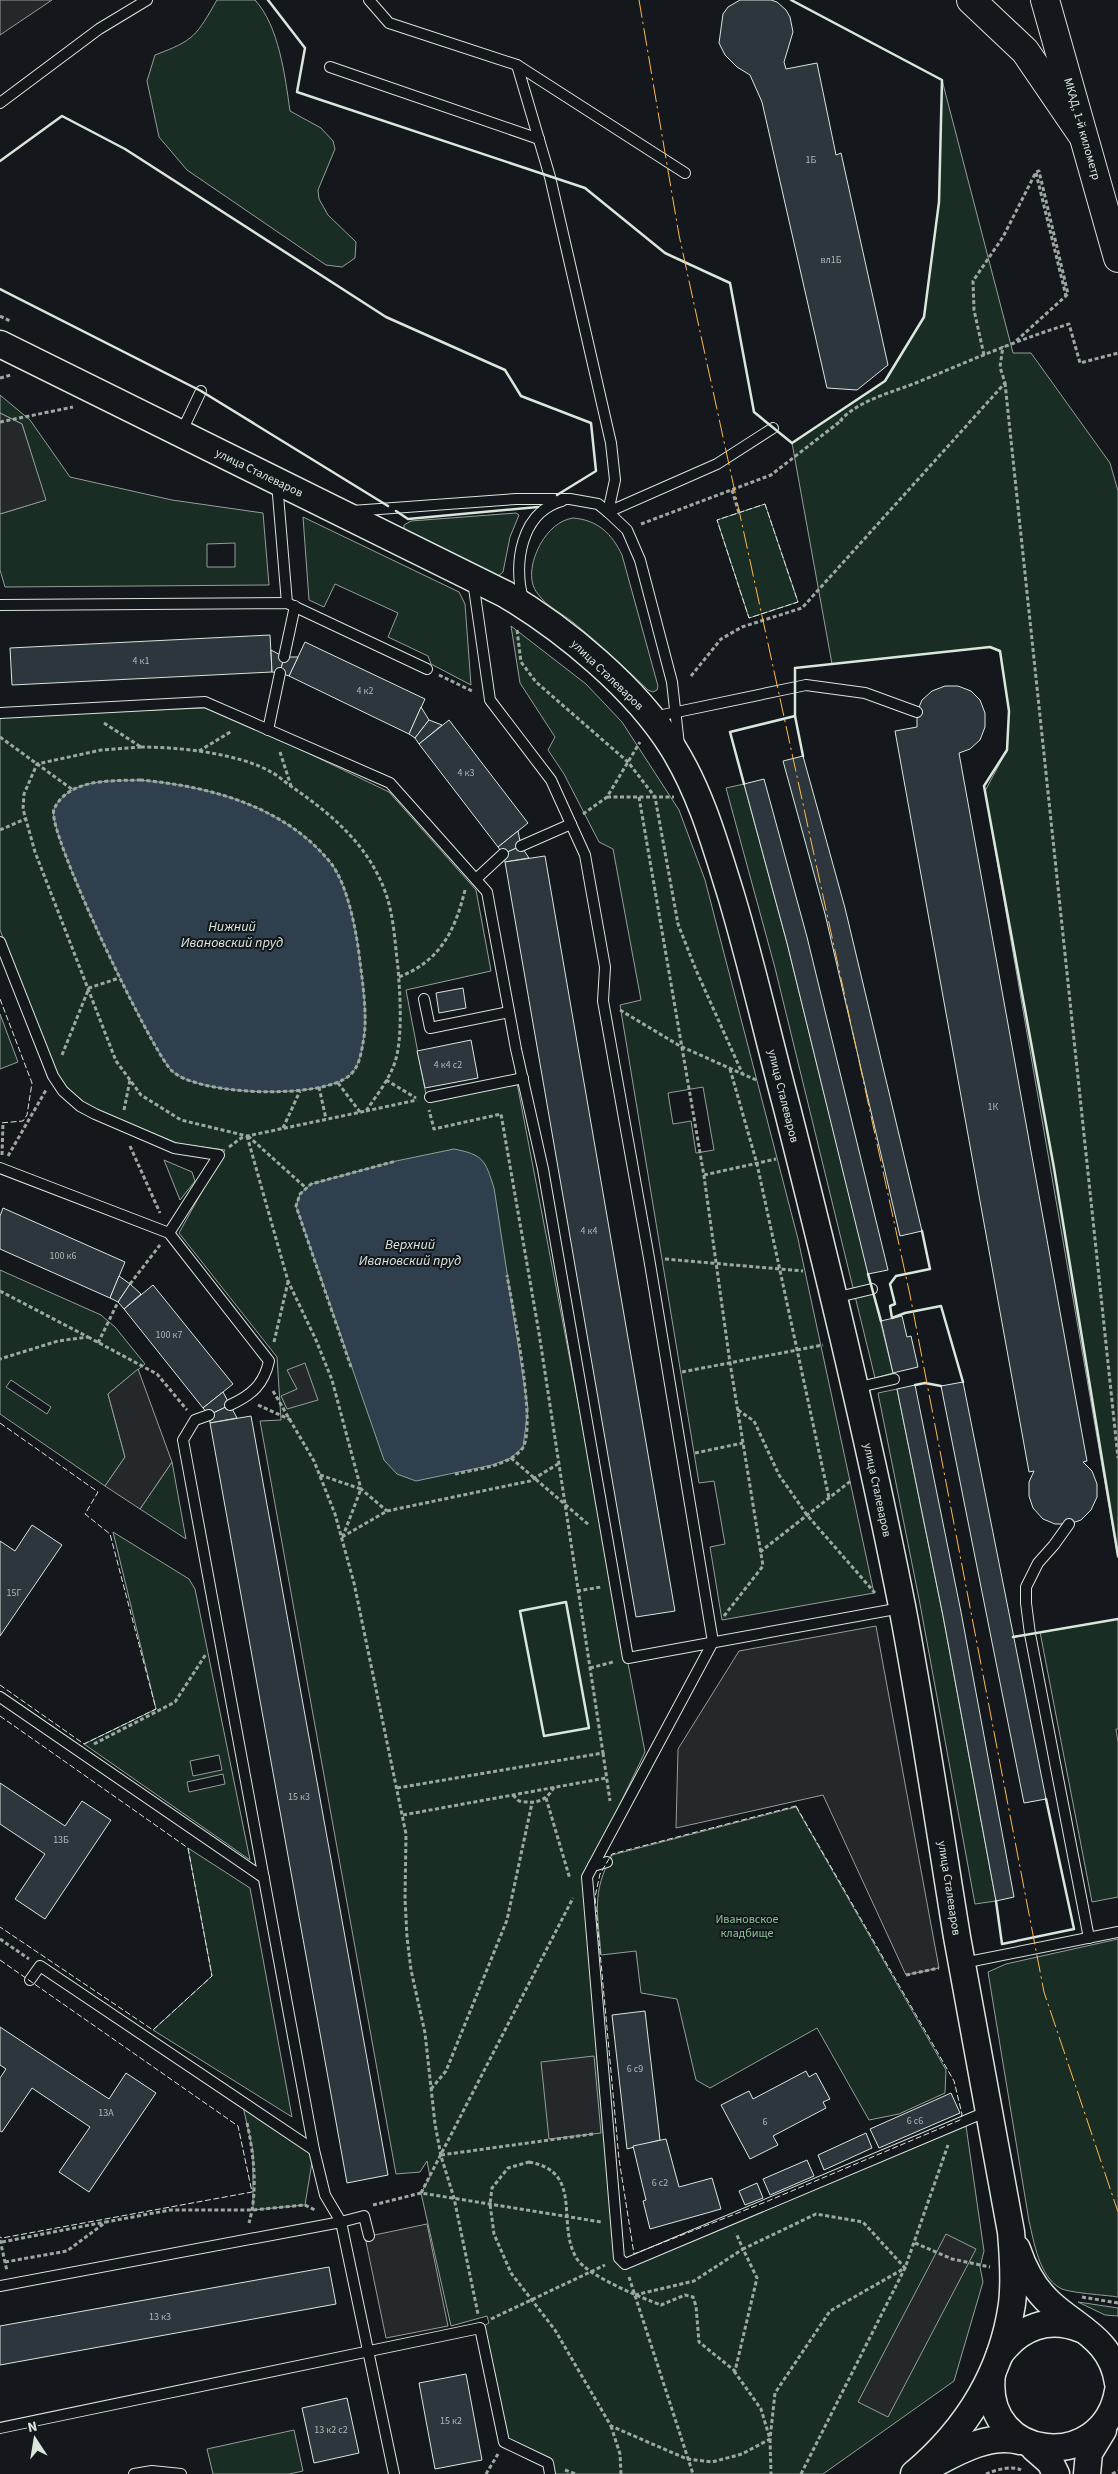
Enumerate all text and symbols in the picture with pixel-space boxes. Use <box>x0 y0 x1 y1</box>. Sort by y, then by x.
street label: МКАД, 1-й километр <box>1059 76 1105 182</box>
house number: 1Б <box>806 153 817 167</box>
house number: вл1Б <box>820 253 842 267</box>
street label: улица Сталеваров <box>212 444 306 502</box>
street label: улица Сталеваров <box>567 636 647 714</box>
house number: 4 к1 <box>133 654 149 668</box>
house number: 4 к2 <box>357 684 373 698</box>
house number: 4 к3 <box>458 766 474 780</box>
water label: Нижний Ивановский пруд <box>181 917 283 953</box>
street label: улица Сталеваров <box>763 1048 803 1144</box>
house number: 4 к4 с2 <box>434 1058 462 1072</box>
house number: 1К <box>988 1100 999 1114</box>
house number: 4 к4 <box>581 1224 597 1238</box>
water label: Верхний Ивановский пруд <box>359 1235 461 1271</box>
house number: 100 к6 <box>50 1249 76 1263</box>
house number: 100 к7 <box>156 1328 182 1342</box>
street label: улица Сталеваров <box>859 1442 895 1538</box>
house number: 15Г <box>7 1586 21 1600</box>
house number: 15 к3 <box>288 1790 310 1804</box>
house number: 13Б <box>53 1833 69 1847</box>
street label: улица Сталеваров <box>933 1840 965 1936</box>
park label: Ивановское кладбище <box>715 1911 779 1942</box>
house number: 6 с9 <box>627 2062 643 2076</box>
house number: 13А <box>98 2106 114 2120</box>
house number: 6 с6 <box>907 2114 923 2128</box>
house number: 6 <box>763 2115 768 2129</box>
house number: 6 с2 <box>652 2176 668 2190</box>
house number: 13 к3 <box>149 2310 171 2324</box>
north arrow <box>10 2414 60 2464</box>
house number: 15 к2 <box>440 2414 462 2428</box>
text: N <box>26 2417 39 2438</box>
house number: 13 к2 с2 <box>314 2423 348 2437</box>

